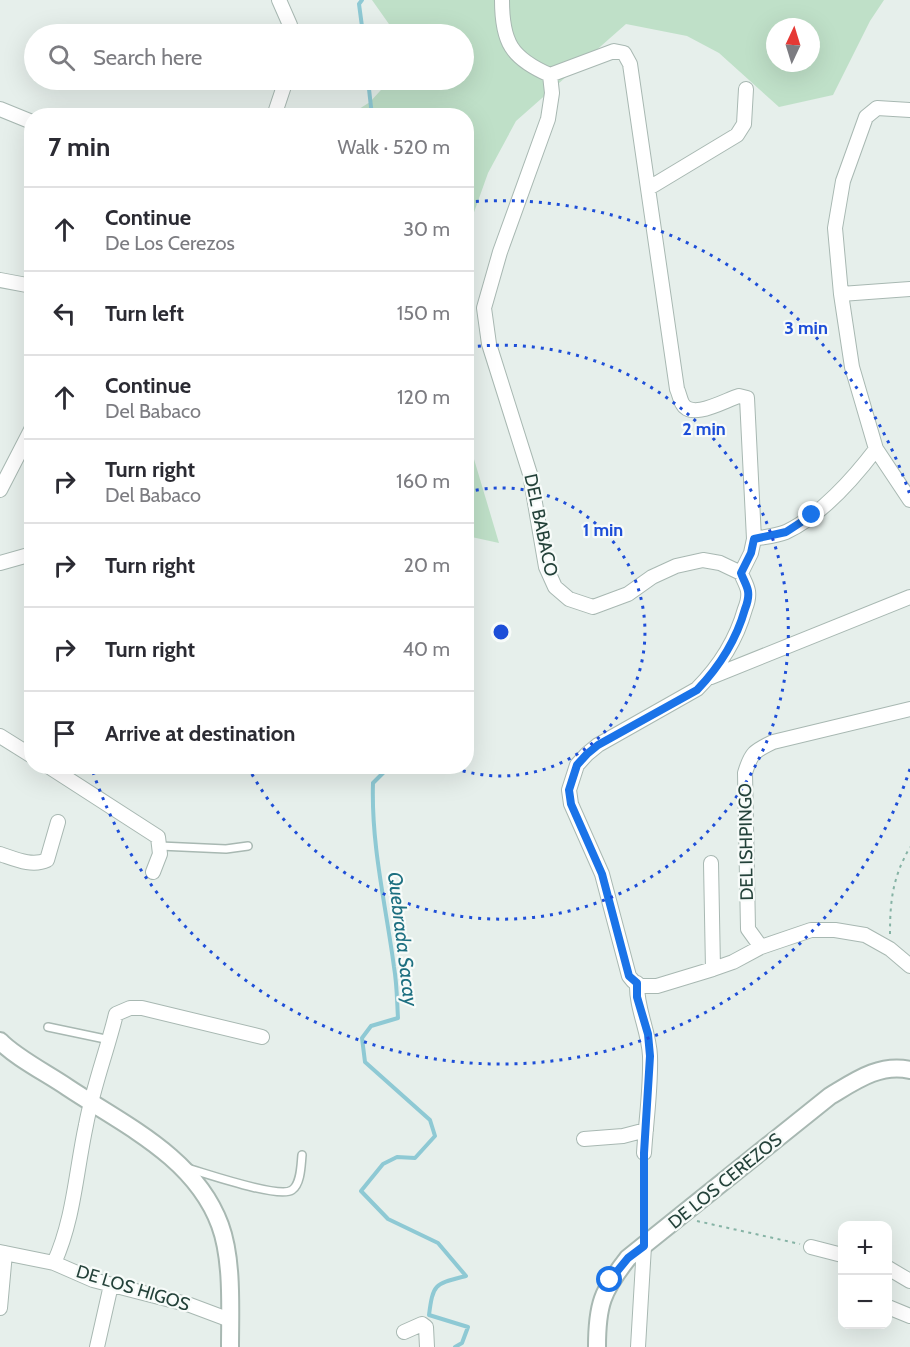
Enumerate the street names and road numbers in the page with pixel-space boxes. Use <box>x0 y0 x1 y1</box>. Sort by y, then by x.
street label: DEL BABACO <box>519 472 563 578</box>
street label: DEL ISHPINGO <box>734 783 758 901</box>
street label: DE LOS CEREZOS <box>664 1128 786 1234</box>
street label: DE LOS HIGOS <box>73 1260 193 1316</box>

